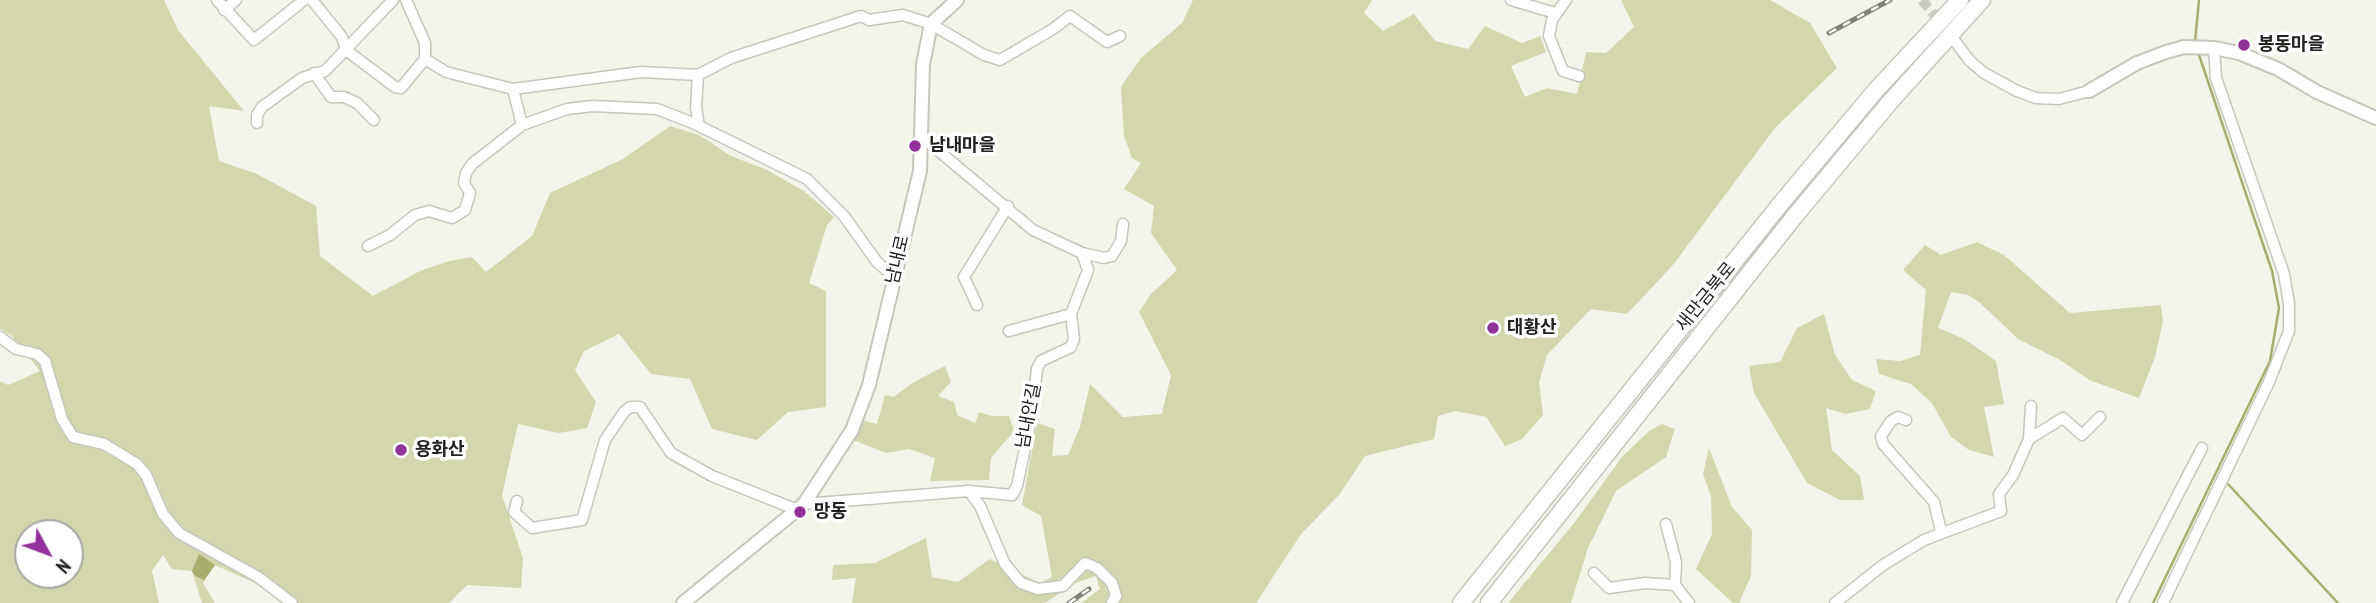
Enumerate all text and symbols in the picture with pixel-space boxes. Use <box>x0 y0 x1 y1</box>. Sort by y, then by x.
place label: 봉동마을 <box>2258 34 2324 56</box>
marker: 봉동마을 <box>2236 37 2252 53</box>
place label: 남내마을 <box>929 135 995 157</box>
marker: 남내마을 <box>907 138 923 154</box>
street label: 남내로 <box>882 233 914 287</box>
street label: 새만금북로 <box>1672 258 1740 336</box>
place label: 대황산 <box>1507 317 1557 339</box>
marker: 대황산 <box>1485 320 1501 336</box>
street label: 남내안길 <box>1012 381 1046 451</box>
place label: 용화산 <box>415 439 465 461</box>
marker: 용화산 <box>393 442 409 458</box>
place label: 망동 <box>814 501 847 523</box>
marker: 망동 <box>792 504 808 520</box>
north arrow <box>14 519 84 589</box>
text: N <box>51 555 76 578</box>

